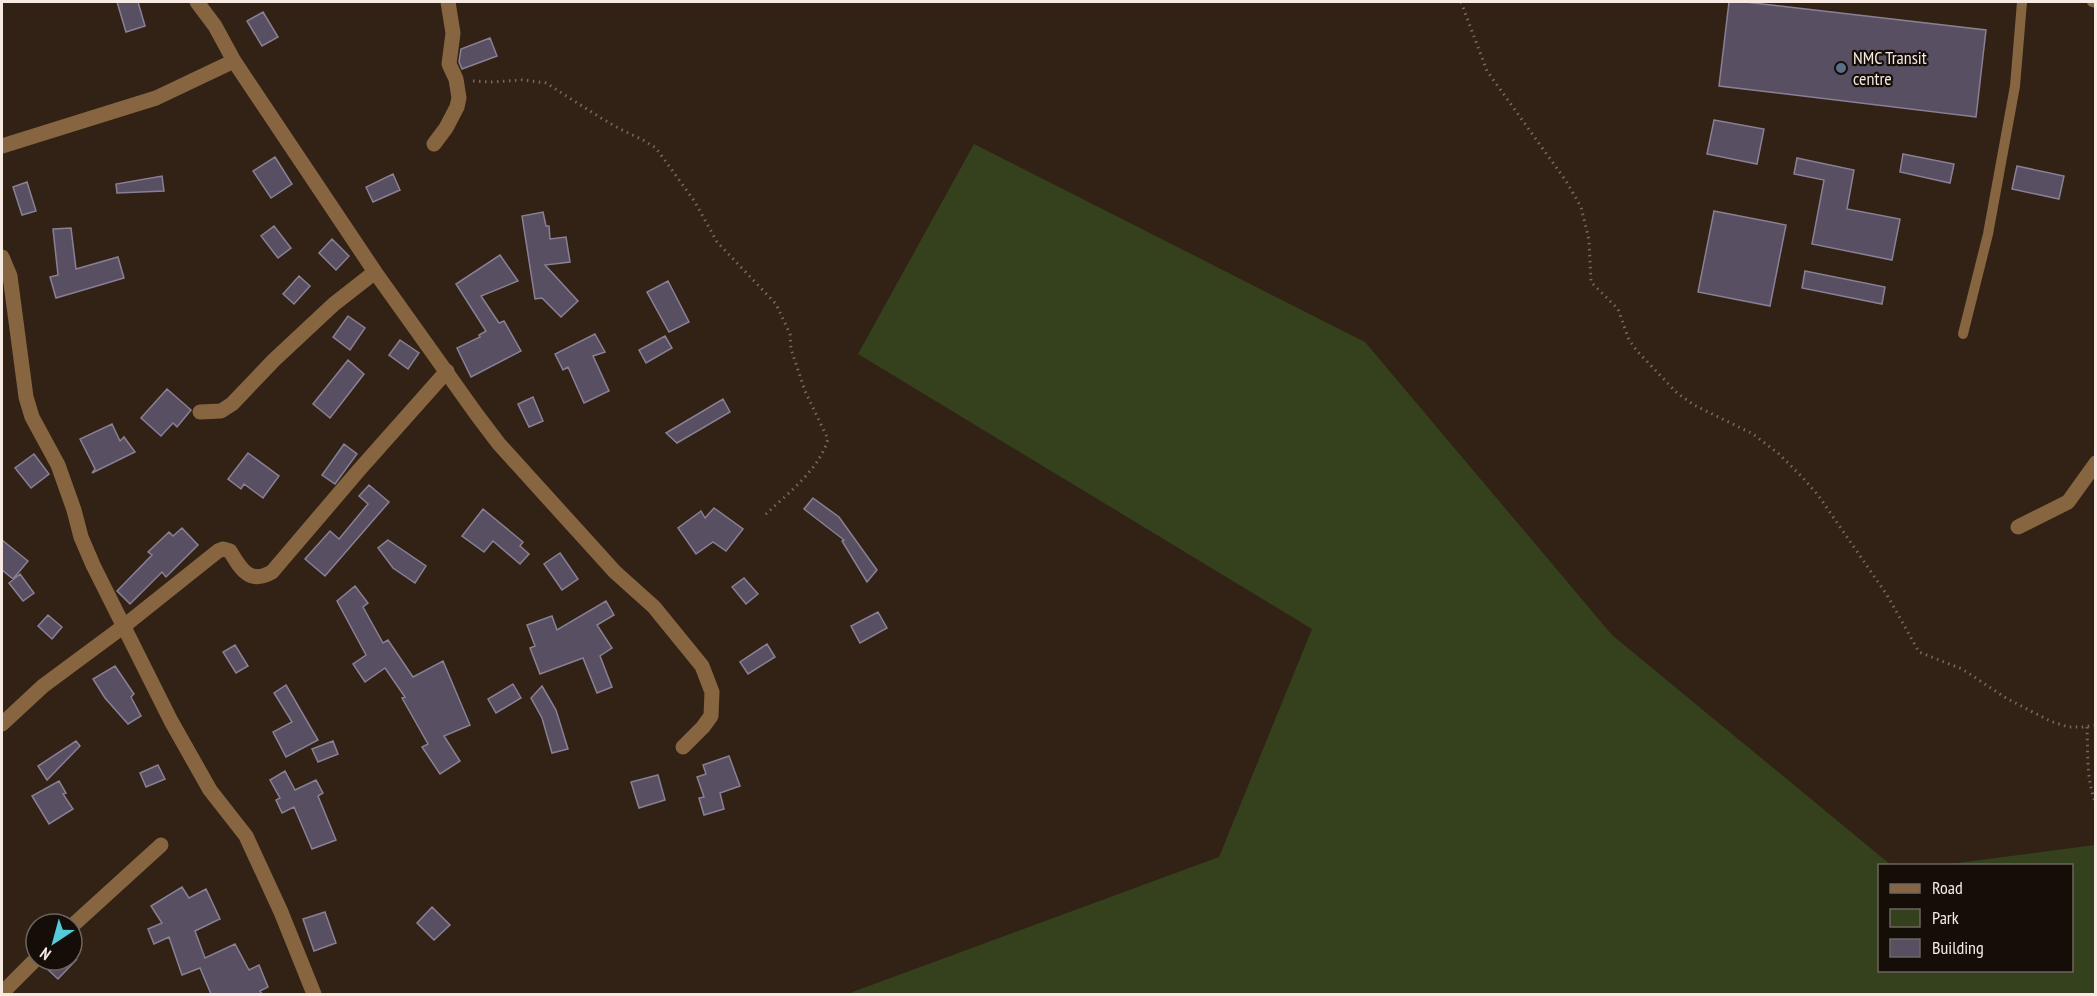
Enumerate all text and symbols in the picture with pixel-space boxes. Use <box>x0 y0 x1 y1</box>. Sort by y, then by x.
place label: NMC Transit centre <box>1853 46 1927 90</box>
marker: NMC Transit centre <box>1834 61 1848 75</box>
legend <box>1878 864 2073 972</box>
text: Road <box>1932 876 1963 899</box>
text: Park <box>1932 906 1959 929</box>
north arrow <box>24 912 84 972</box>
text: Building <box>1932 936 1984 959</box>
text: N <box>36 944 55 965</box>

